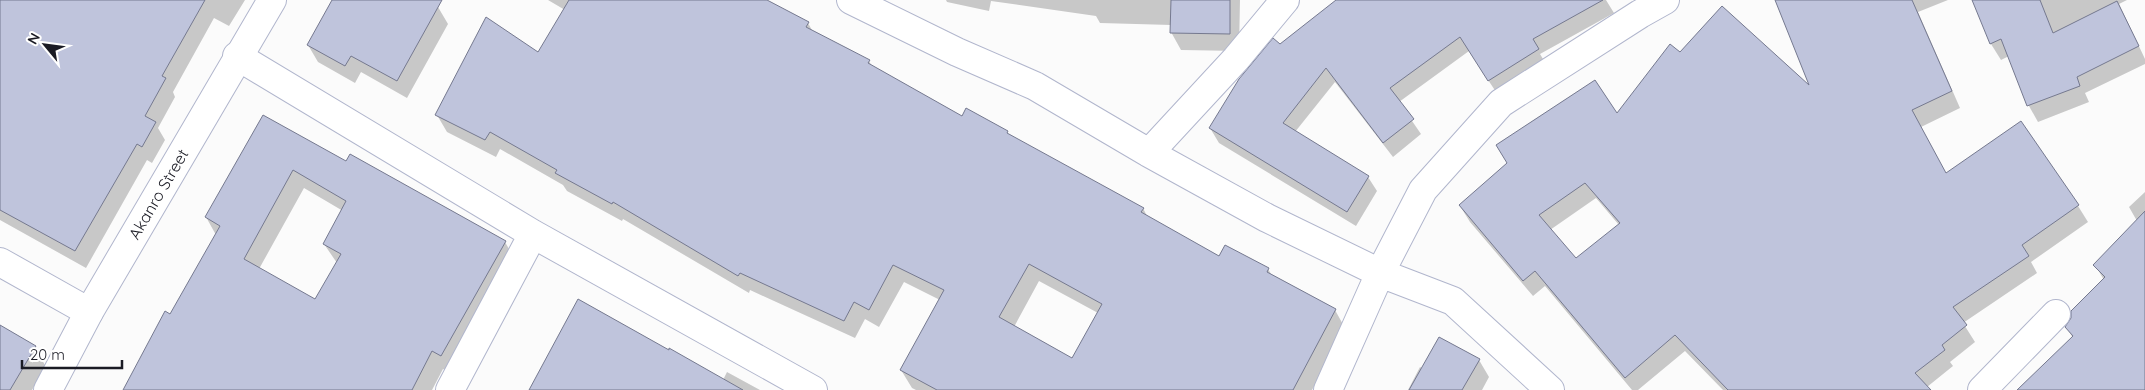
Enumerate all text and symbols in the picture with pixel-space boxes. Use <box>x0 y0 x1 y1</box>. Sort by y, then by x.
north arrow <box>20 20 70 70</box>
text: N <box>23 30 44 48</box>
street label: Akanro Street <box>124 145 193 243</box>
scale bar <box>22 338 122 370</box>
text: 20 m <box>30 345 65 364</box>

